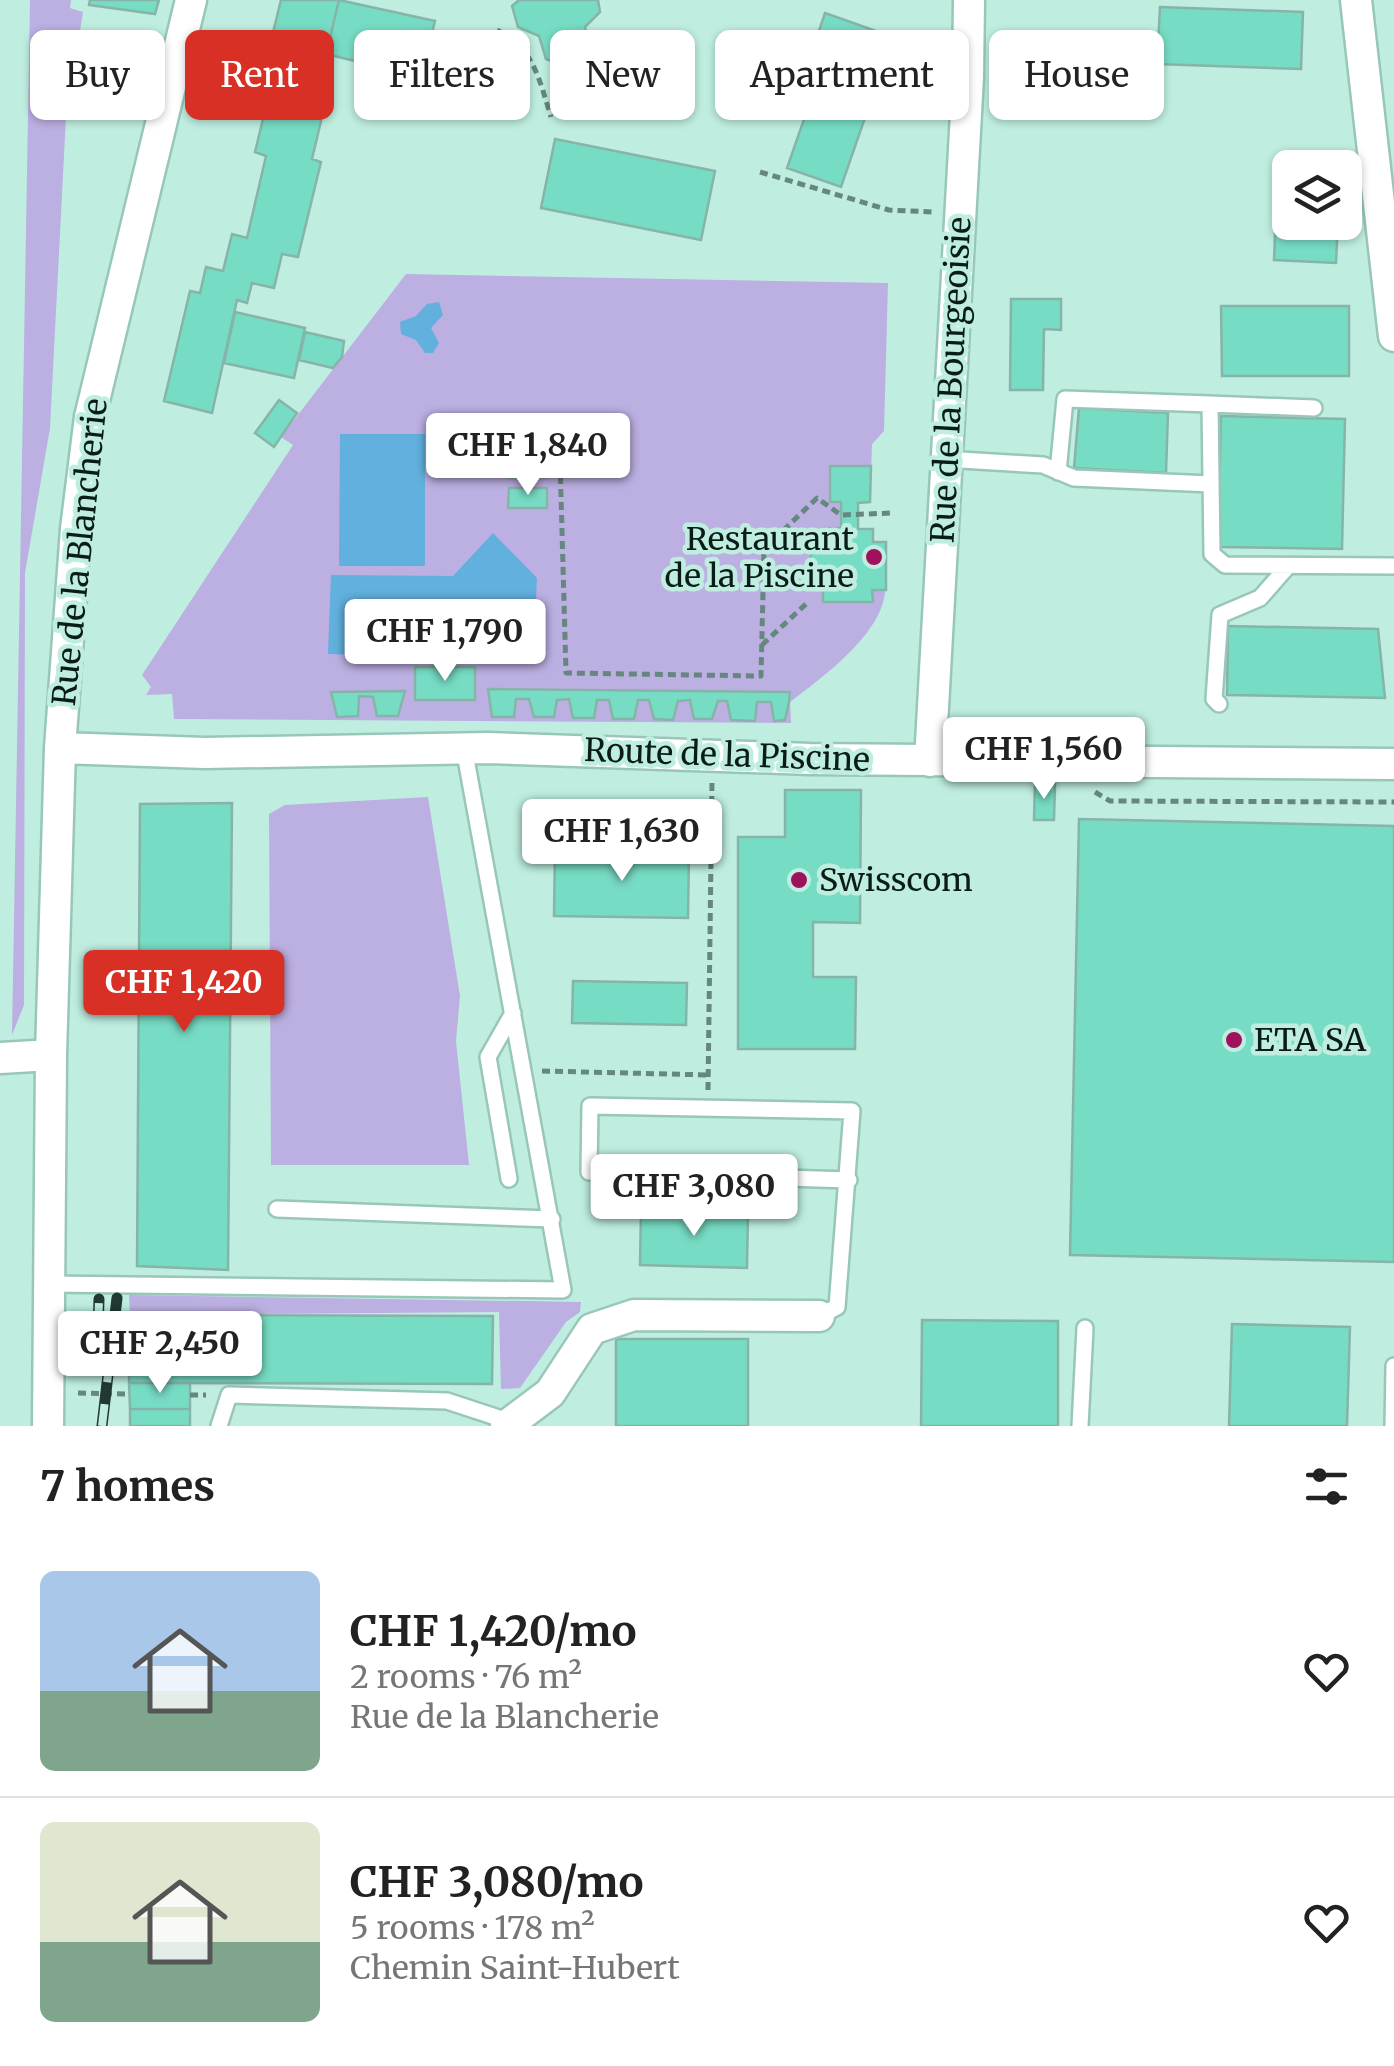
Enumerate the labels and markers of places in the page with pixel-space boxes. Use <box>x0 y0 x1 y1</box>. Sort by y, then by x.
pin: CHF 1,840 <box>414 413 642 498</box>
place label: Restaurant de la Piscine <box>665 519 855 596</box>
marker: Restaurant de la Piscine <box>863 546 885 568</box>
pin: CHF 1,790 <box>331 599 559 684</box>
pin: CHF 1,560 <box>930 717 1158 802</box>
pin: CHF 1,630 <box>508 799 736 884</box>
place label: Swisscom <box>819 860 973 900</box>
marker: Swisscom <box>788 869 810 891</box>
pin: CHF 1,420 <box>70 950 298 1035</box>
place label: ETA SA <box>1254 1020 1367 1060</box>
marker: ETA SA <box>1223 1029 1245 1051</box>
pin: CHF 3,080 <box>580 1154 808 1239</box>
pin: CHF 2,450 <box>46 1311 274 1396</box>

